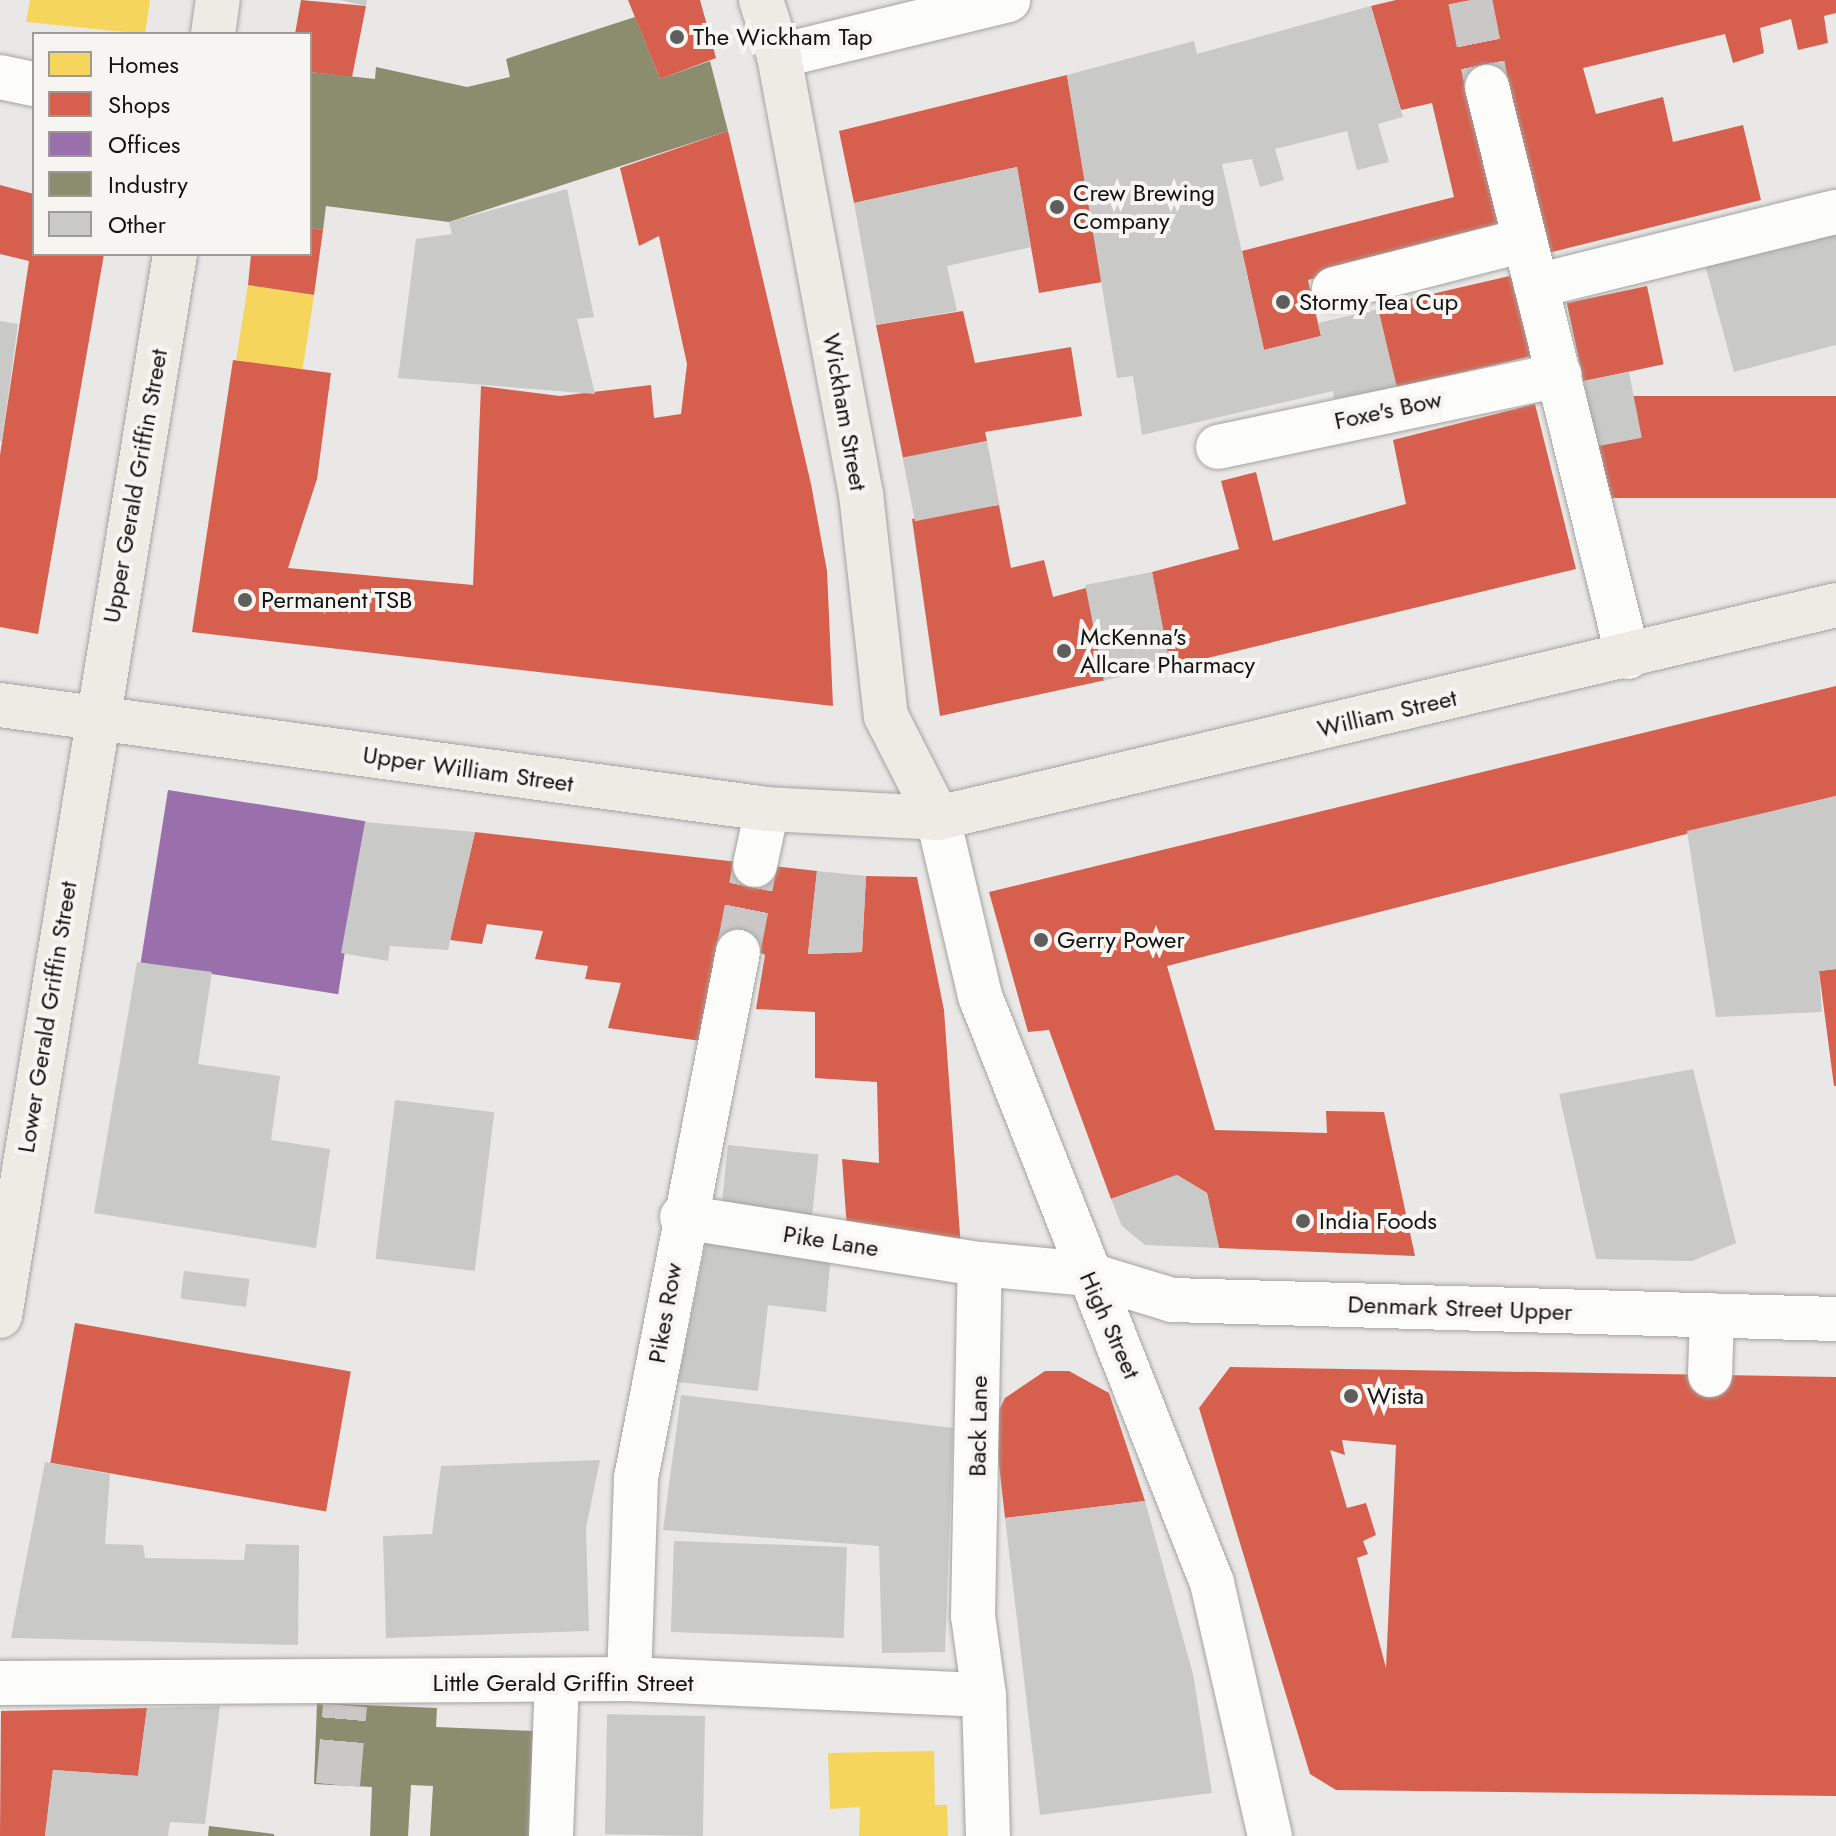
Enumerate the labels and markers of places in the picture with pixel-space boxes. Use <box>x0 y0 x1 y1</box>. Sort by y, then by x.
place label: The Wickham Tap <box>693 23 872 51</box>
marker: The Wickham Tap <box>668 28 686 46</box>
place label: Crew Brewing Company <box>1073 179 1215 235</box>
marker: Crew Brewing Company <box>1048 198 1066 216</box>
place label: Stormy Tea Cup <box>1299 288 1458 316</box>
marker: Stormy Tea Cup <box>1274 293 1292 311</box>
place label: Permanent TSB <box>261 586 413 614</box>
marker: Permanent TSB <box>236 591 254 609</box>
place label: McKenna's Allcare Pharmacy <box>1080 623 1255 679</box>
marker: McKenna's Allcare Pharmacy <box>1055 642 1073 660</box>
place label: Gerry Power <box>1057 926 1185 954</box>
marker: Gerry Power <box>1032 931 1050 949</box>
place label: India Foods <box>1319 1207 1437 1235</box>
marker: India Foods <box>1294 1212 1312 1230</box>
place label: Wista <box>1367 1382 1424 1410</box>
marker: Wista <box>1342 1387 1360 1405</box>

